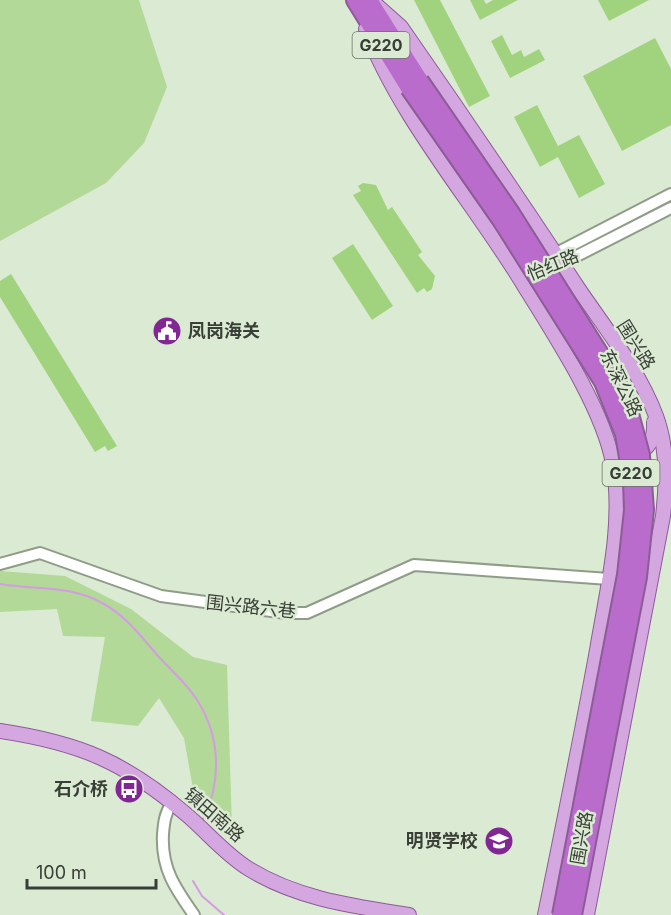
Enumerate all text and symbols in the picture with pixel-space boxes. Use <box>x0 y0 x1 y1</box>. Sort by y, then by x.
road number: G220 <box>352 32 410 58</box>
street label: 怡红路 <box>524 245 582 284</box>
public building icon: 凤岗海关 <box>151 315 183 347</box>
street label: 围兴路 <box>613 316 660 373</box>
place label: 凤岗海关 <box>188 320 260 341</box>
street label: 东深公路 <box>596 346 647 420</box>
road number: G220 <box>602 460 660 486</box>
street label: 围兴路六巷 <box>205 591 297 622</box>
bus stop icon: 石介桥 <box>113 773 145 805</box>
place label: 石介桥 <box>54 778 108 799</box>
street label: 镇田南路 <box>180 783 248 846</box>
street label: 围兴路 <box>566 810 597 866</box>
school or university icon: 明贤学校 <box>483 825 515 857</box>
place label: 明贤学校 <box>406 830 478 851</box>
scale bar <box>27 852 156 890</box>
text: 100 m <box>36 862 87 883</box>

